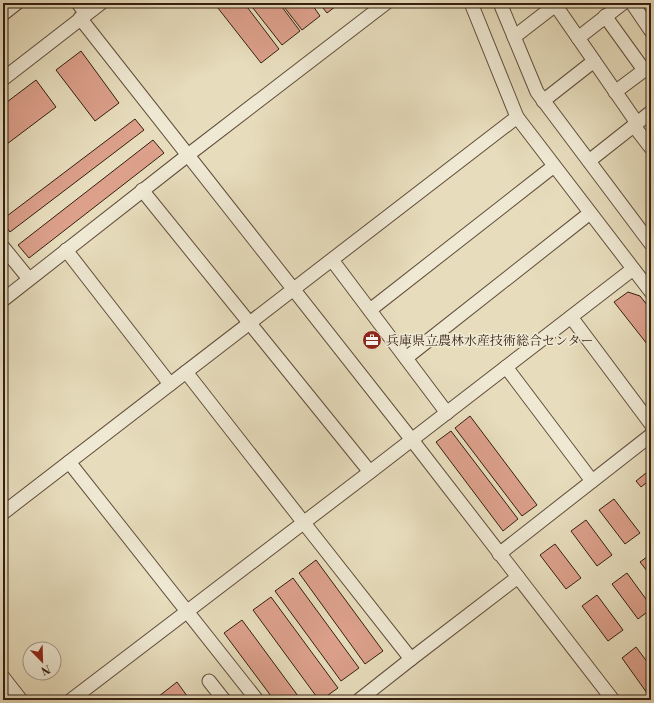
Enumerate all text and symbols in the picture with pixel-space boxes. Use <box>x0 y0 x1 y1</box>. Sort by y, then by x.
office icon: 兵庫県立農林水産技術総合センター <box>361 329 383 351</box>
place label: 兵庫県立農林水産技術総合センター <box>386 333 593 349</box>
north arrow <box>22 641 62 681</box>
text: N <box>39 661 52 678</box>

